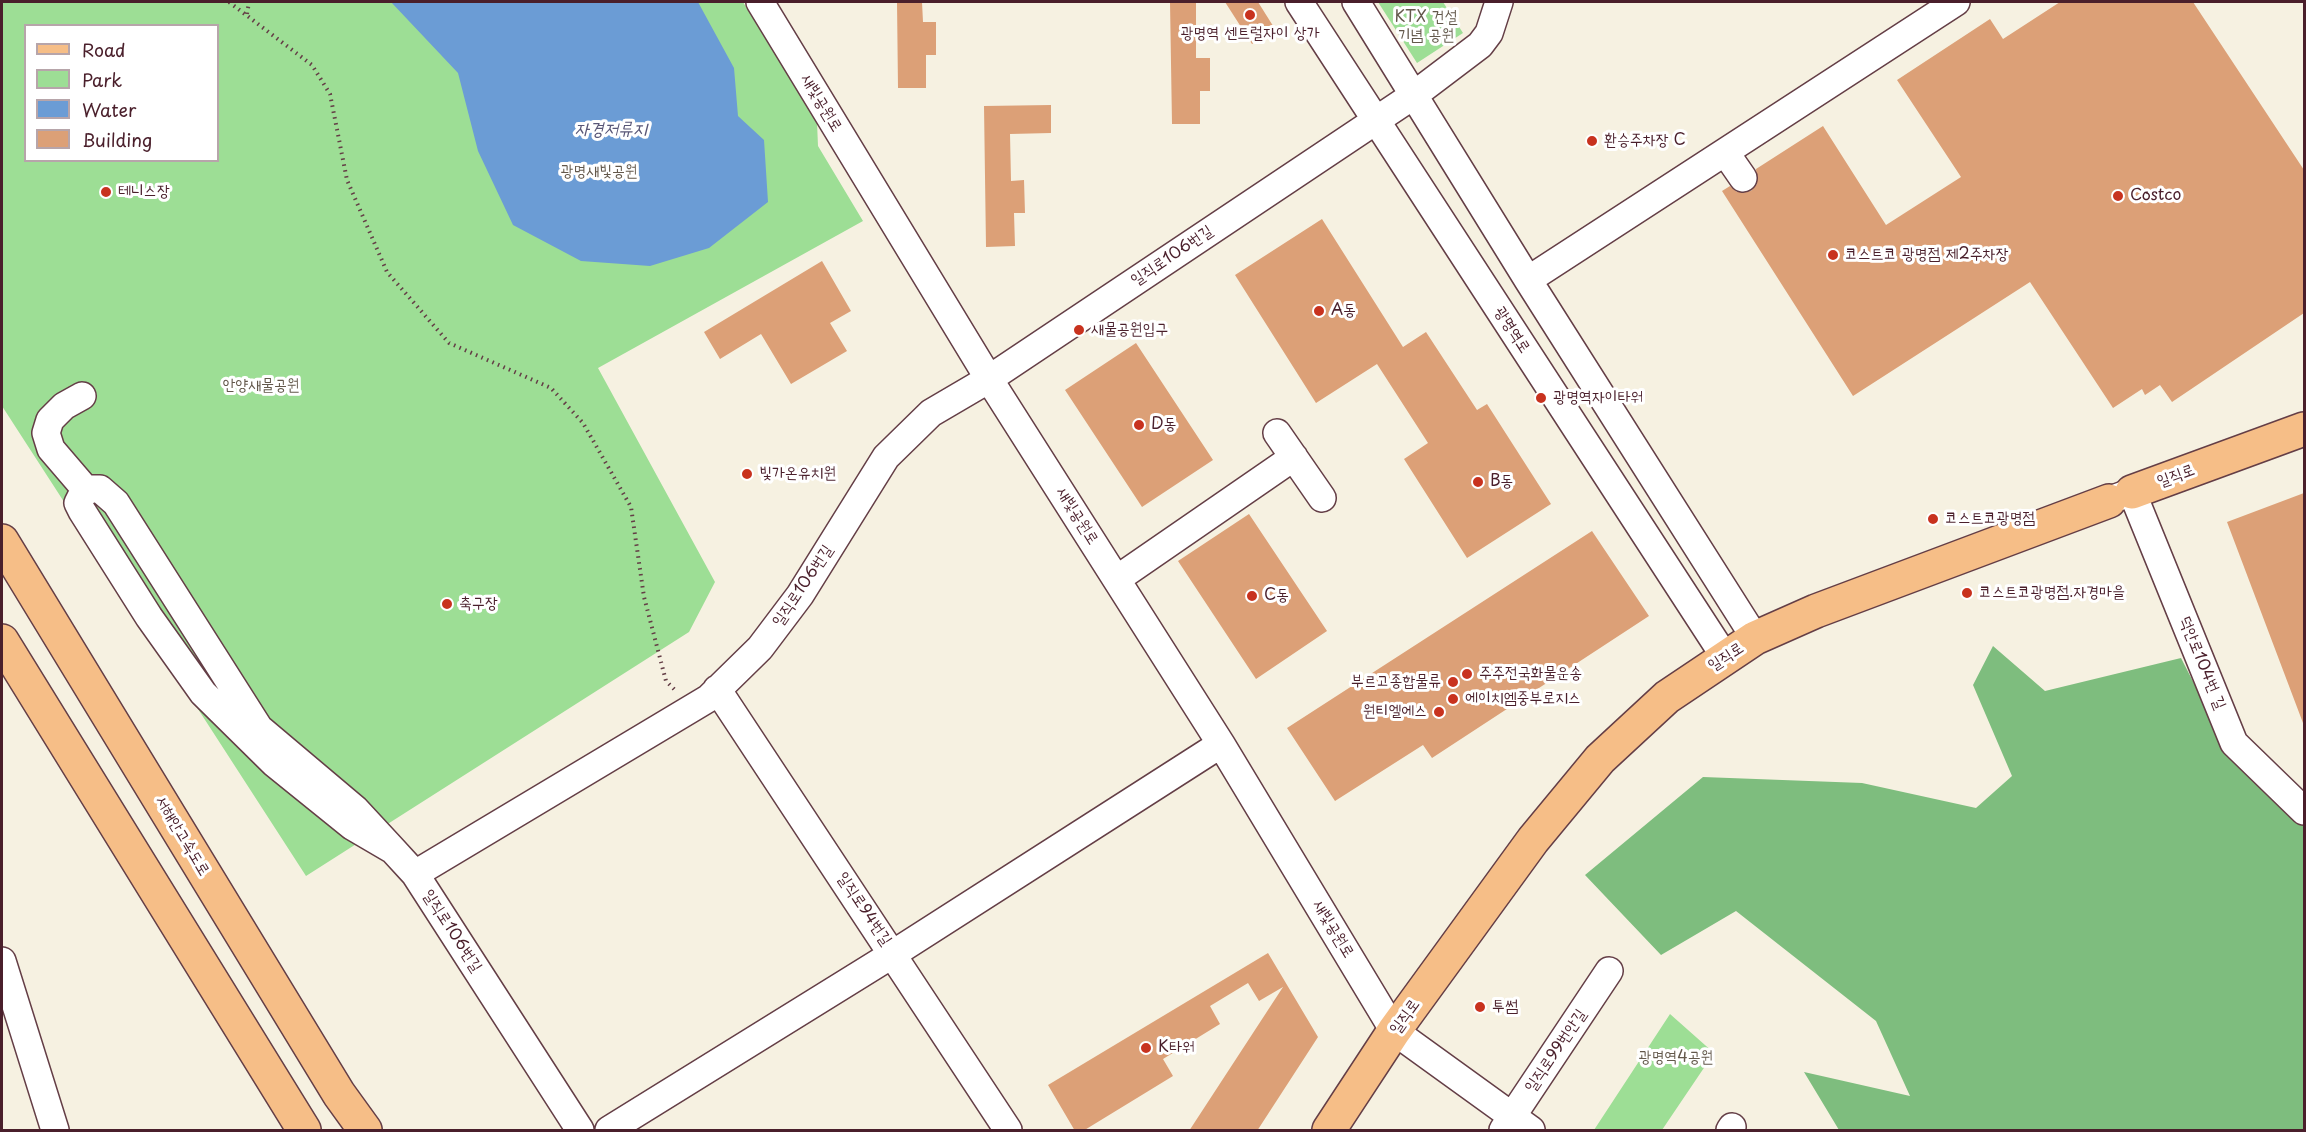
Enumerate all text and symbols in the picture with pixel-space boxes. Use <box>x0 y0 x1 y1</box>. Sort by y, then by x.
marker: 광명역 센트럴자이 상가 <box>1243 8 1257 22</box>
park label: KTX 건설 기념 공원 <box>1394 8 1458 46</box>
legend <box>24 24 219 162</box>
place label: 광명역 센트럴자이 상가 <box>1180 24 1320 44</box>
text: Road <box>82 36 126 63</box>
text: Park <box>82 66 122 93</box>
street label: 새빛공원로 <box>796 70 846 136</box>
text: Water <box>82 96 136 123</box>
water label: 자경저류지 <box>575 119 647 141</box>
text: Building <box>82 126 152 153</box>
place label: 환승주차장 C <box>1604 131 1686 151</box>
marker: 환승주차장 C <box>1585 134 1599 148</box>
park label: 광명새빛공원 <box>560 162 638 182</box>
place label: 테니스장 <box>118 182 170 202</box>
marker: 테니스장 <box>99 185 113 199</box>
place label: Costco <box>2130 186 2181 206</box>
marker: Costco <box>2111 189 2125 203</box>
street label: 일직로106번길 <box>1127 222 1217 290</box>
place label: 코스트코 광명점 제2주차장 <box>1845 245 2008 265</box>
marker: 코스트코 광명점 제2주차장 <box>1826 248 1840 262</box>
place label: A동 <box>1331 301 1356 321</box>
street label: 광명역로 <box>1490 303 1534 357</box>
marker: A동 <box>1312 304 1326 318</box>
place label: 새물공원입구 <box>1091 320 1168 340</box>
marker: 새물공원입구 <box>1072 323 1086 337</box>
park label: 안양새물공원 <box>222 376 300 396</box>
place label: 광명역자이타워 <box>1553 388 1643 408</box>
marker: 광명역자이타워 <box>1534 391 1548 405</box>
place label: D동 <box>1151 415 1177 435</box>
marker: D동 <box>1132 418 1146 432</box>
street label: 일직로 <box>2155 460 2197 492</box>
place label: 빛가온유치원 <box>759 464 836 484</box>
marker: 빛가온유치원 <box>740 467 754 481</box>
place label: B동 <box>1490 472 1513 492</box>
marker: B동 <box>1471 475 1485 489</box>
street label: 새빛공원로 <box>1052 484 1102 548</box>
place label: 코스트코광명점 <box>1945 509 2035 529</box>
marker: 코스트코광명점 <box>1926 512 1940 526</box>
street label: 일직로106번길 <box>769 541 837 631</box>
place label: 코스트코광명점.자경마을 <box>1979 583 2125 603</box>
place label: C동 <box>1264 586 1289 606</box>
marker: 코스트코광명점.자경마을 <box>1960 586 1974 600</box>
marker: C동 <box>1245 589 1259 603</box>
place label: 축구장 <box>459 594 498 614</box>
marker: 축구장 <box>440 597 454 611</box>
street label: 덕안로104번 길 <box>2175 613 2229 713</box>
street label: 일직로 <box>1705 638 1747 676</box>
place label: 주주전국화물운송 <box>1479 664 1582 684</box>
marker: 주주전국화물운송 <box>1460 667 1474 681</box>
place label: 부르고종합물류 <box>1351 672 1441 692</box>
marker: 부르고종합물류 <box>1446 675 1460 689</box>
place label: 에이치엠중부로지스 <box>1465 689 1581 709</box>
marker: 에이치엠중부로지스 <box>1446 692 1460 706</box>
place label: 원티엘에스 <box>1363 702 1427 722</box>
marker: 원티엘에스 <box>1432 705 1446 719</box>
street label: 서해안고속도로 <box>151 792 213 880</box>
street label: 일직로94번길 <box>832 869 896 949</box>
street label: 일직로106번길 <box>418 886 486 976</box>
street label: 새빛공원로 <box>1308 896 1358 962</box>
street label: 일직로 <box>1386 996 1424 1038</box>
place label: 투썸 <box>1492 997 1518 1017</box>
marker: 투썸 <box>1473 1000 1487 1014</box>
street label: 일직로99번안길 <box>1521 1006 1591 1096</box>
place label: K타워 <box>1158 1038 1195 1058</box>
marker: K타워 <box>1139 1041 1153 1055</box>
park label: 광명역4공원 <box>1639 1048 1713 1068</box>

